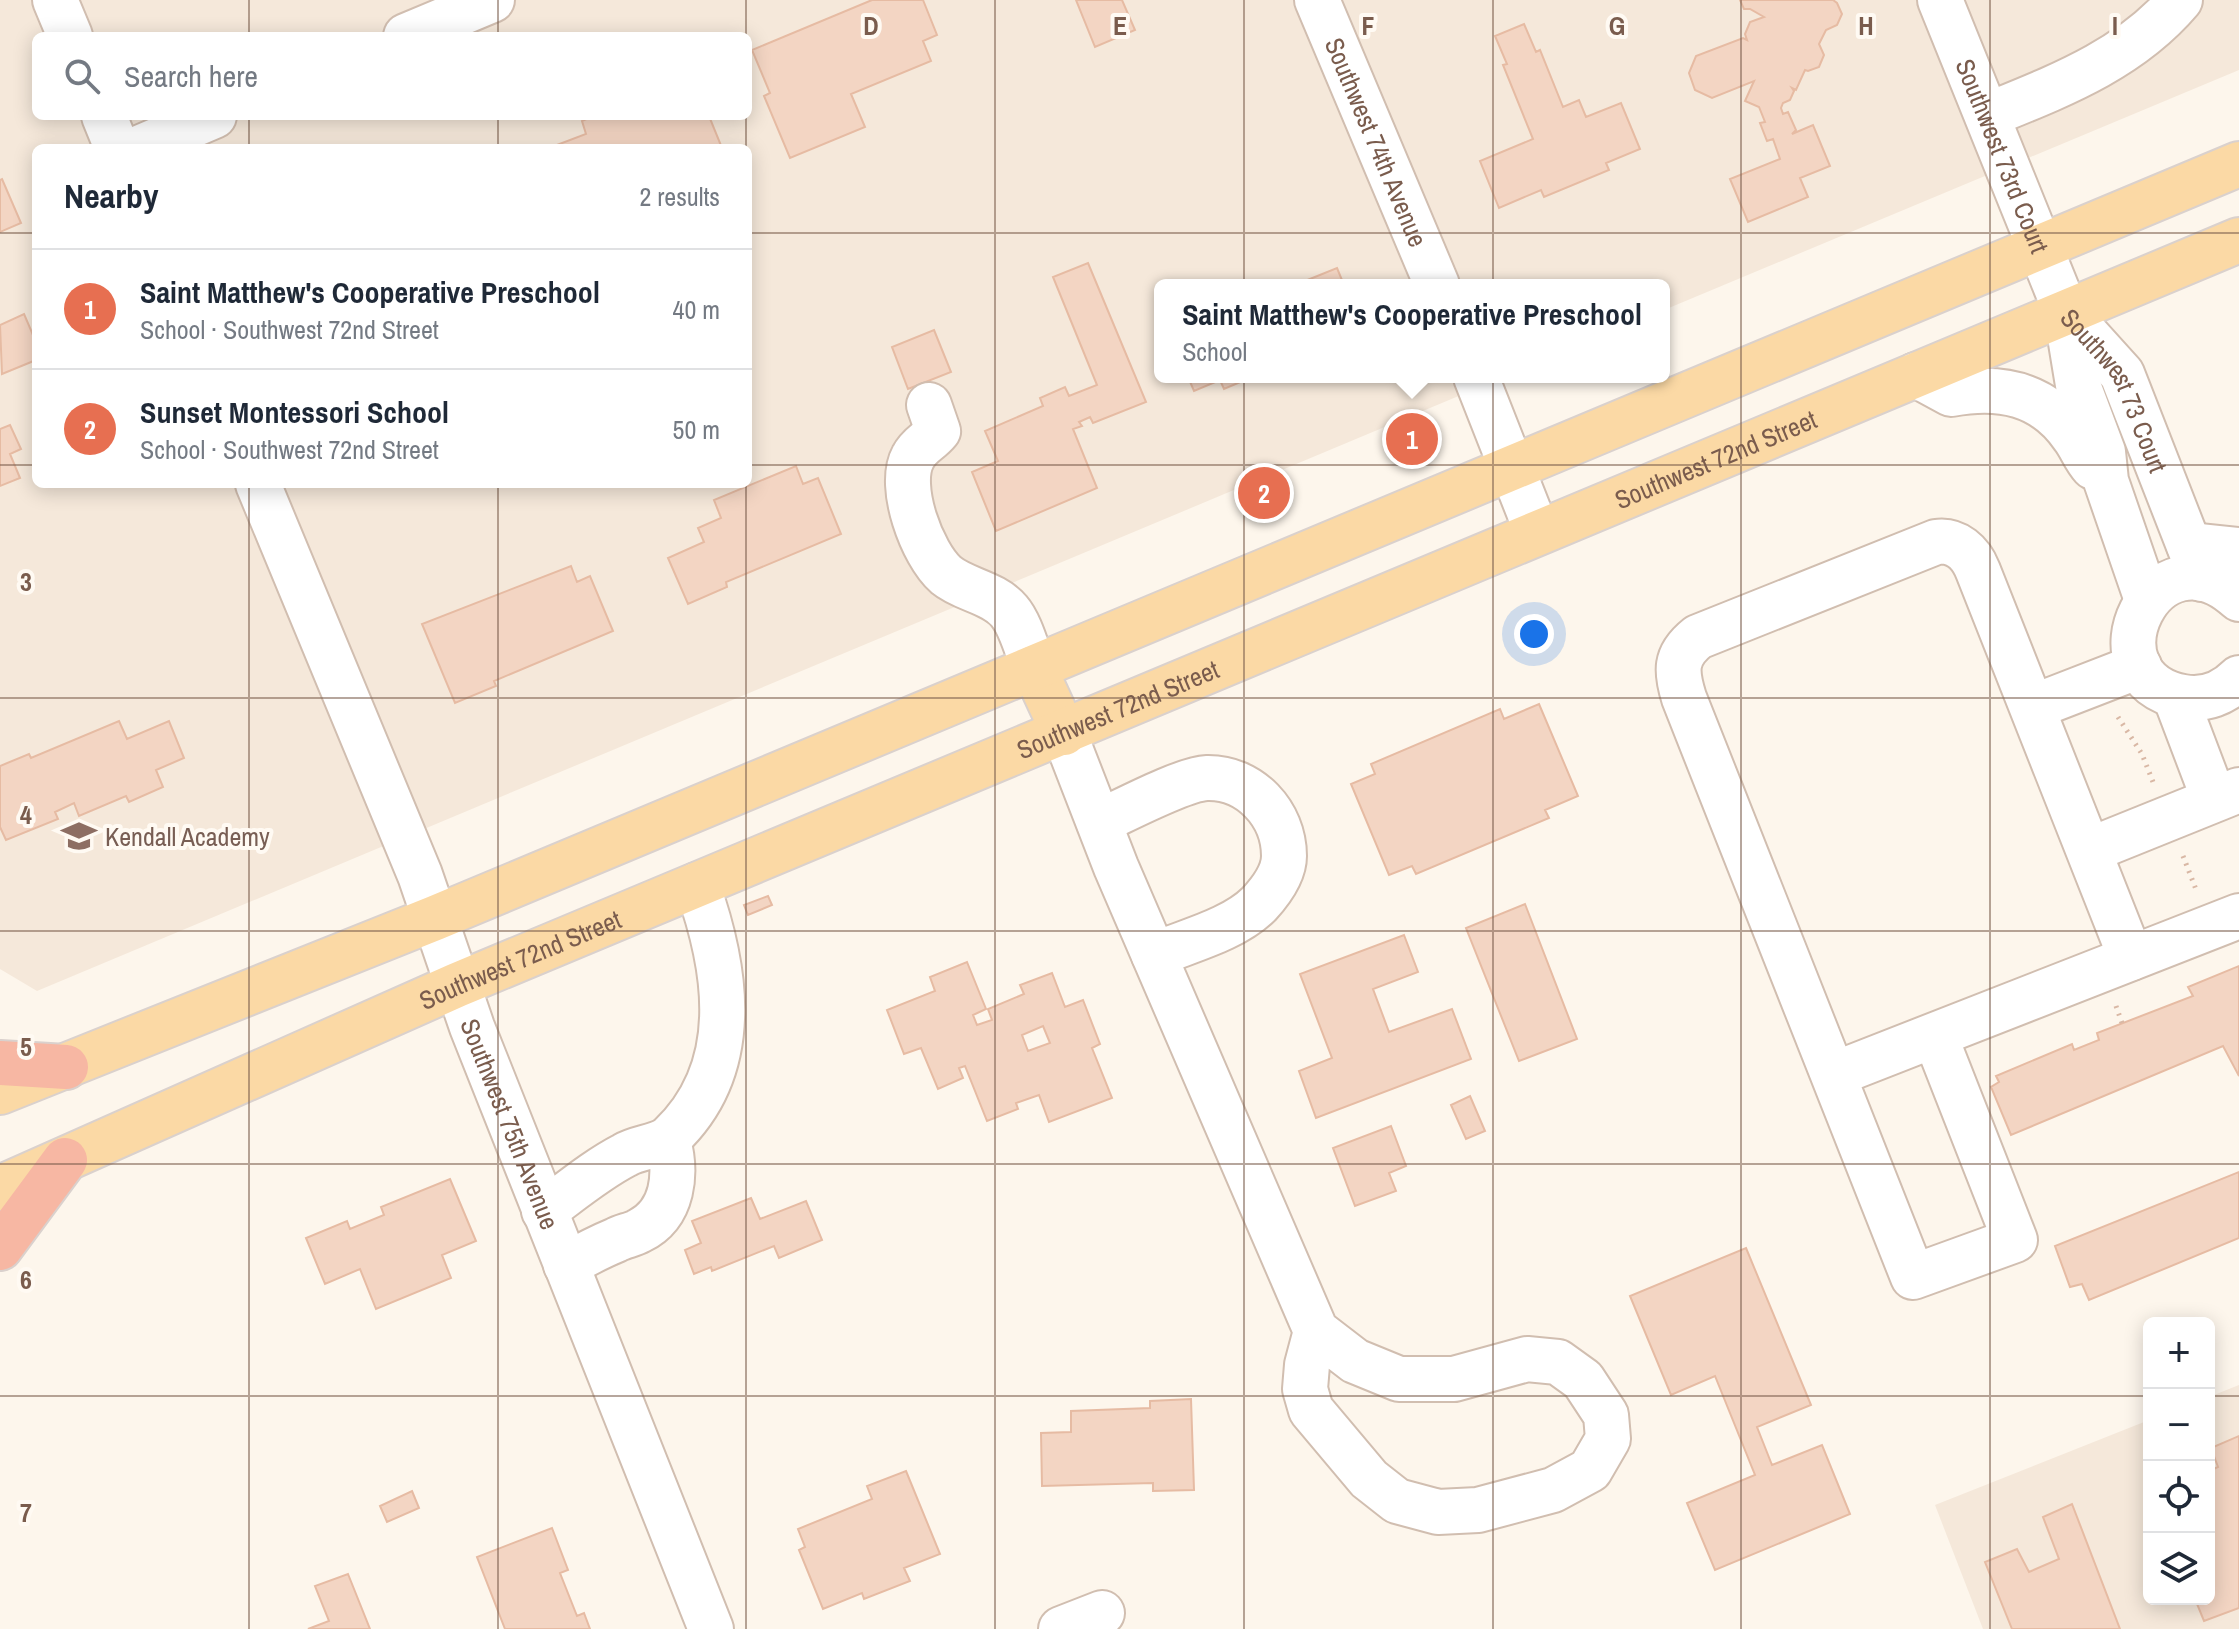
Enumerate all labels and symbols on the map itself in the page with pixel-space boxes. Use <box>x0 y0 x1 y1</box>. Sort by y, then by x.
text: D <box>863 8 879 43</box>
text: E <box>1113 8 1127 43</box>
text: F <box>1361 8 1375 43</box>
text: G <box>1609 8 1625 43</box>
text: H <box>1858 8 1874 43</box>
text: I <box>2112 8 2118 43</box>
street label: Southwest 74th Avenue <box>1317 32 1436 252</box>
street label: Southwest 73rd Court <box>1948 54 2058 258</box>
street label: Southwest 73 Court <box>2053 300 2176 477</box>
street label: Southwest 72nd Street <box>1609 401 1822 517</box>
pin: 1 <box>1386 409 1438 469</box>
pin: 2 <box>1238 463 1290 523</box>
text: 3 <box>20 564 32 599</box>
your location <box>1514 614 1554 654</box>
street label: Southwest 72nd Street <box>1011 651 1224 767</box>
text: 4 <box>20 797 32 832</box>
school or university icon: Kendall Academy <box>60 817 98 855</box>
place label: Kendall Academy <box>105 819 270 854</box>
street label: Southwest 72nd Street <box>413 901 626 1017</box>
street label: Southwest 75th Avenue <box>453 1014 568 1234</box>
text: 5 <box>20 1029 32 1064</box>
text: 6 <box>20 1262 32 1297</box>
text: 7 <box>20 1495 32 1530</box>

